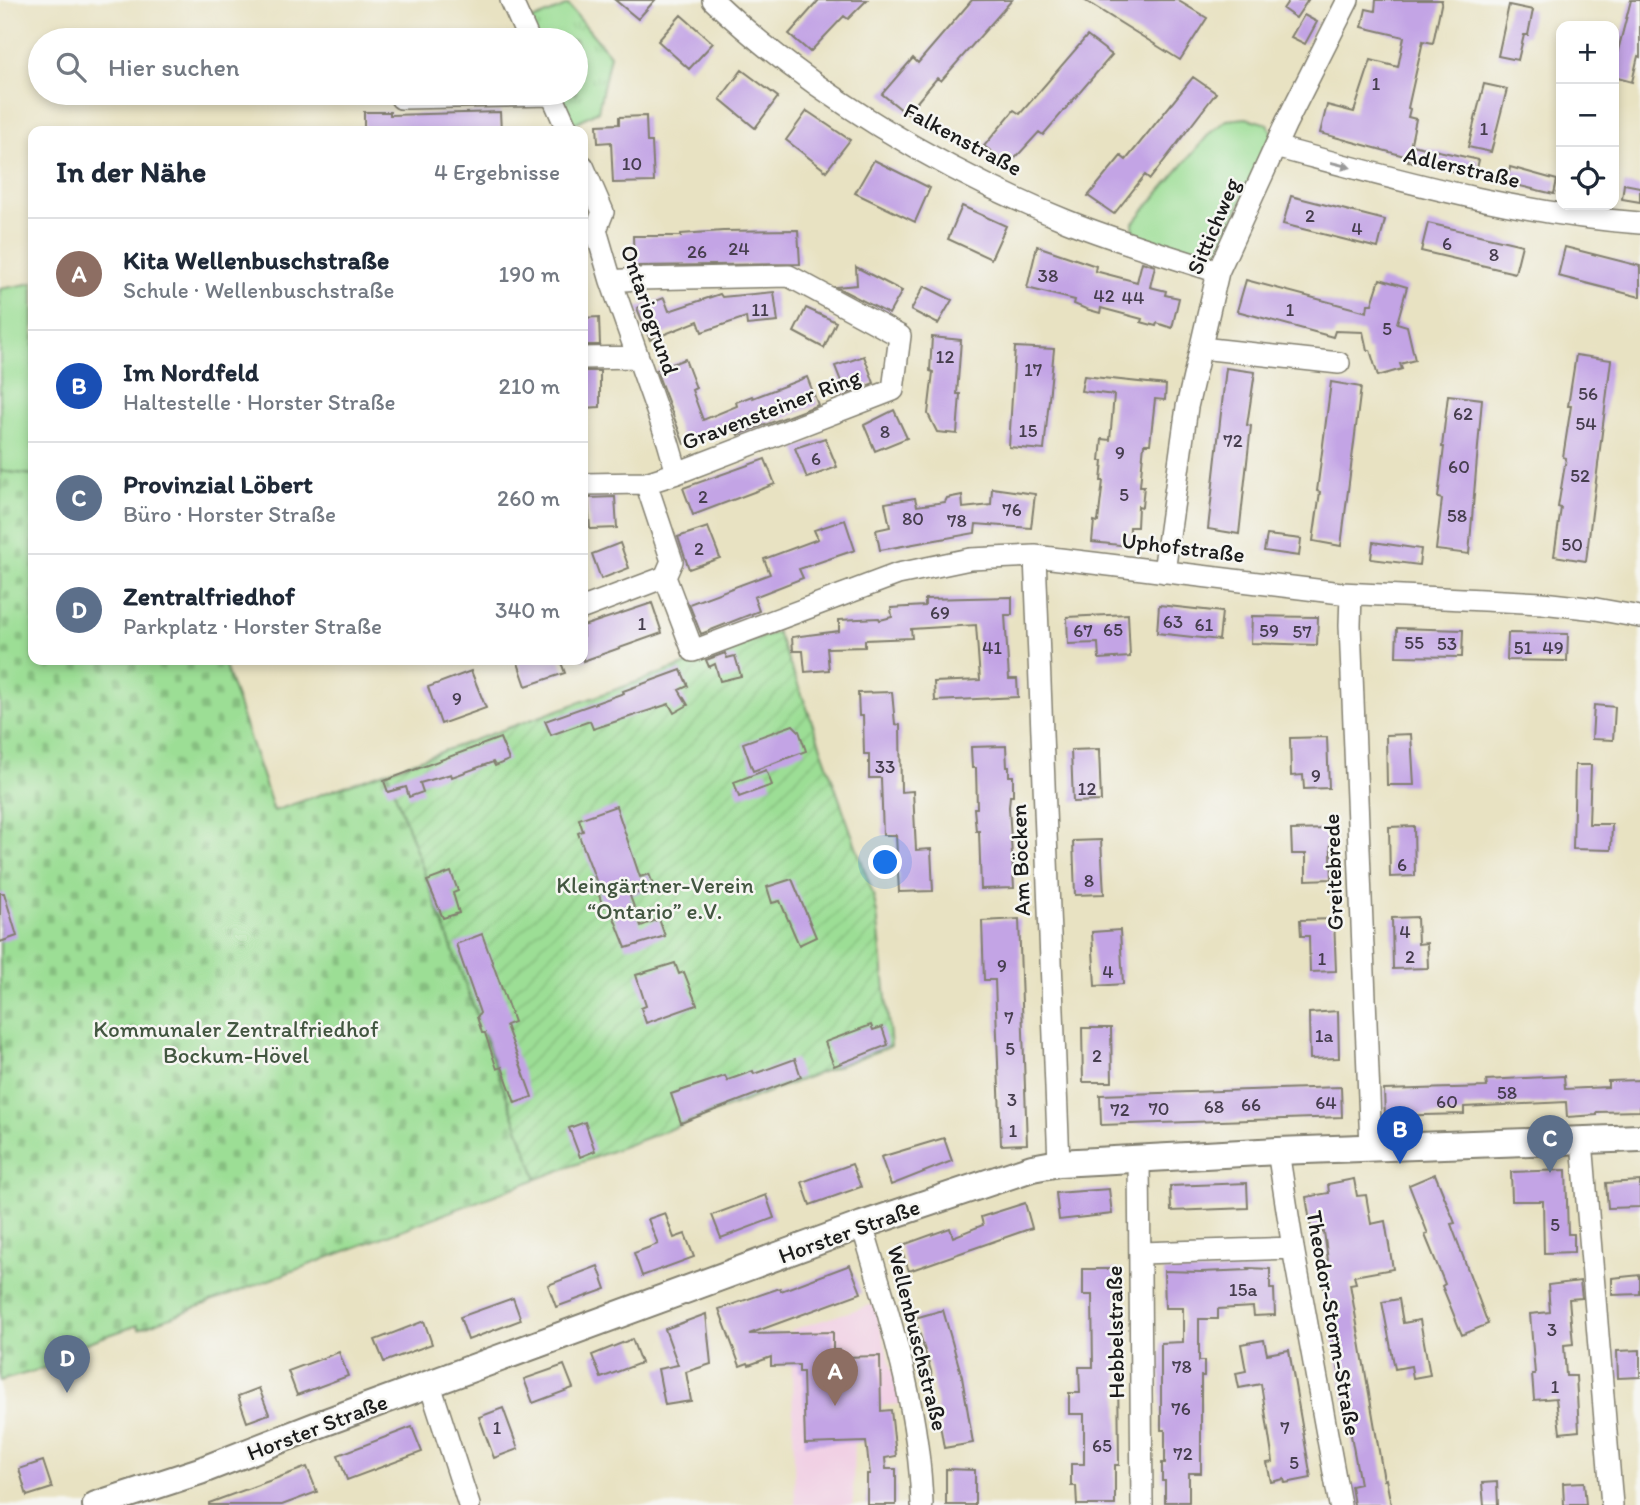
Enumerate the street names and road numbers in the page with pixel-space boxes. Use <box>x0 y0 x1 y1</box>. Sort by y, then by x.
street label: Falkenstraße <box>899 96 1027 182</box>
street label: Adlerstraße <box>1401 140 1523 194</box>
street label: Sittichweg <box>1180 173 1246 278</box>
street label: Ontariogrund <box>615 241 685 379</box>
street label: Gravensteiner Ring <box>678 362 865 456</box>
street label: Uphofstraße <box>1120 526 1246 568</box>
street label: Am Böcken <box>1004 803 1036 917</box>
street label: Greitebrede <box>1317 813 1349 931</box>
street label: Horster Straße <box>774 1192 924 1270</box>
street label: Theodor-Storm-Straße <box>1300 1208 1368 1438</box>
street label: Wellenbuschstraße <box>881 1242 955 1434</box>
street label: Hebbelstraße <box>1100 1265 1130 1399</box>
street label: Horster Straße <box>243 1387 391 1467</box>

